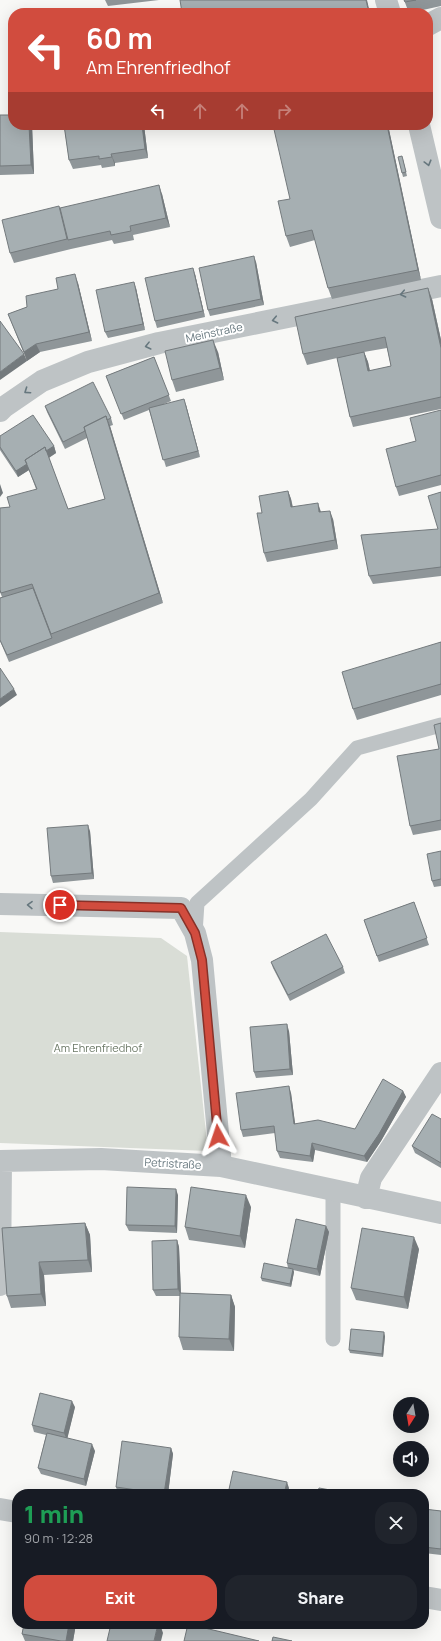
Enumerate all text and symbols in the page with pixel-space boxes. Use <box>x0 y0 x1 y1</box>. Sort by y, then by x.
text: 60 m <box>86 19 153 57</box>
icon: left <box>20 24 72 76</box>
text: Am Ehrenfriedhof <box>86 55 230 79</box>
icon: left <box>147 100 169 122</box>
icon: ahead <box>189 100 211 122</box>
icon: ahead <box>231 100 253 122</box>
icon: right <box>273 100 295 122</box>
one-way arrow <box>424 160 432 166</box>
one-way arrow <box>400 289 406 297</box>
one-way arrow <box>272 315 279 323</box>
street label: Meinstraße <box>184 319 244 345</box>
one-way arrow <box>145 342 151 350</box>
one-way arrow <box>24 386 31 394</box>
pin <box>43 888 77 922</box>
icon: arrive <box>49 894 71 916</box>
one-way arrow <box>27 900 33 909</box>
park label: Am Ehrenfriedhof <box>54 1040 142 1055</box>
position arrow <box>197 1115 239 1157</box>
street label: Petristraße <box>144 1154 202 1172</box>
north arrow <box>393 1397 429 1433</box>
map controls <box>393 1397 429 1477</box>
button: sound <box>393 1441 429 1477</box>
text: 1 min <box>24 1497 84 1530</box>
button: close <box>375 1502 417 1544</box>
text: 90 m · 12:28 <box>24 1529 93 1547</box>
button: Exit <box>24 1575 217 1621</box>
button: Share <box>225 1575 417 1621</box>

